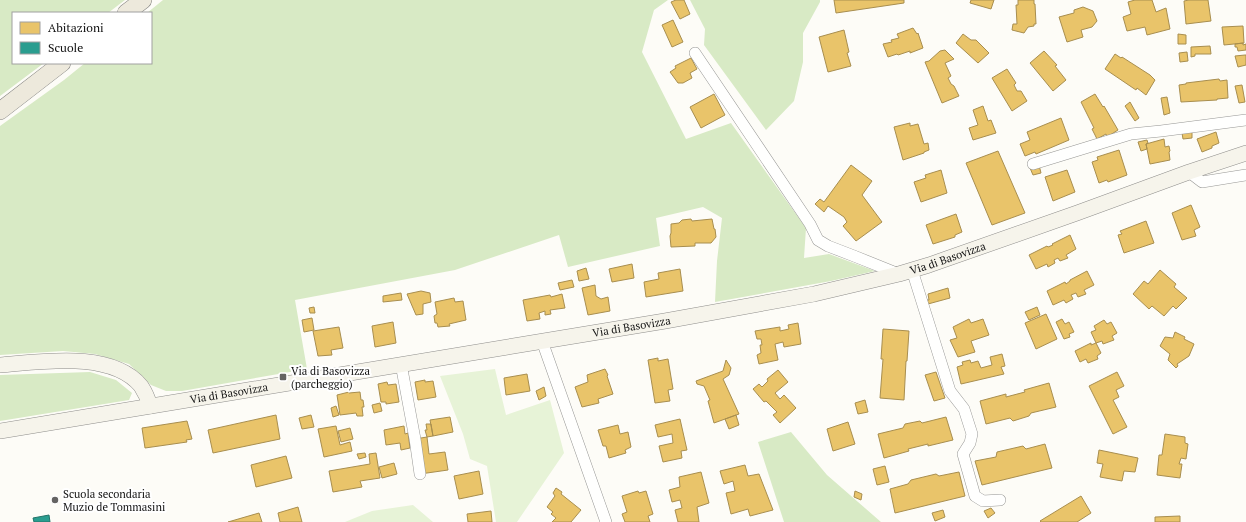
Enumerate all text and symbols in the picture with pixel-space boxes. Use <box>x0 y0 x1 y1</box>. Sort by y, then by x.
legend <box>12 12 152 64</box>
text: Abitazioni <box>48 20 104 35</box>
text: Scuole <box>48 40 83 55</box>
street label: Via di Basovizza <box>908 239 988 277</box>
street label: Via di Basovizza <box>591 313 672 340</box>
place label: Via di Basovizza (parcheggio) <box>291 364 370 391</box>
marker: Via di Basovizza (parcheggio) <box>278 372 288 382</box>
street label: Via di Basovizza <box>189 380 270 407</box>
place label: Scuola secondaria Muzio de Tommasini <box>63 487 165 514</box>
marker: Scuola secondaria Muzio de Tommasini <box>50 495 60 505</box>

